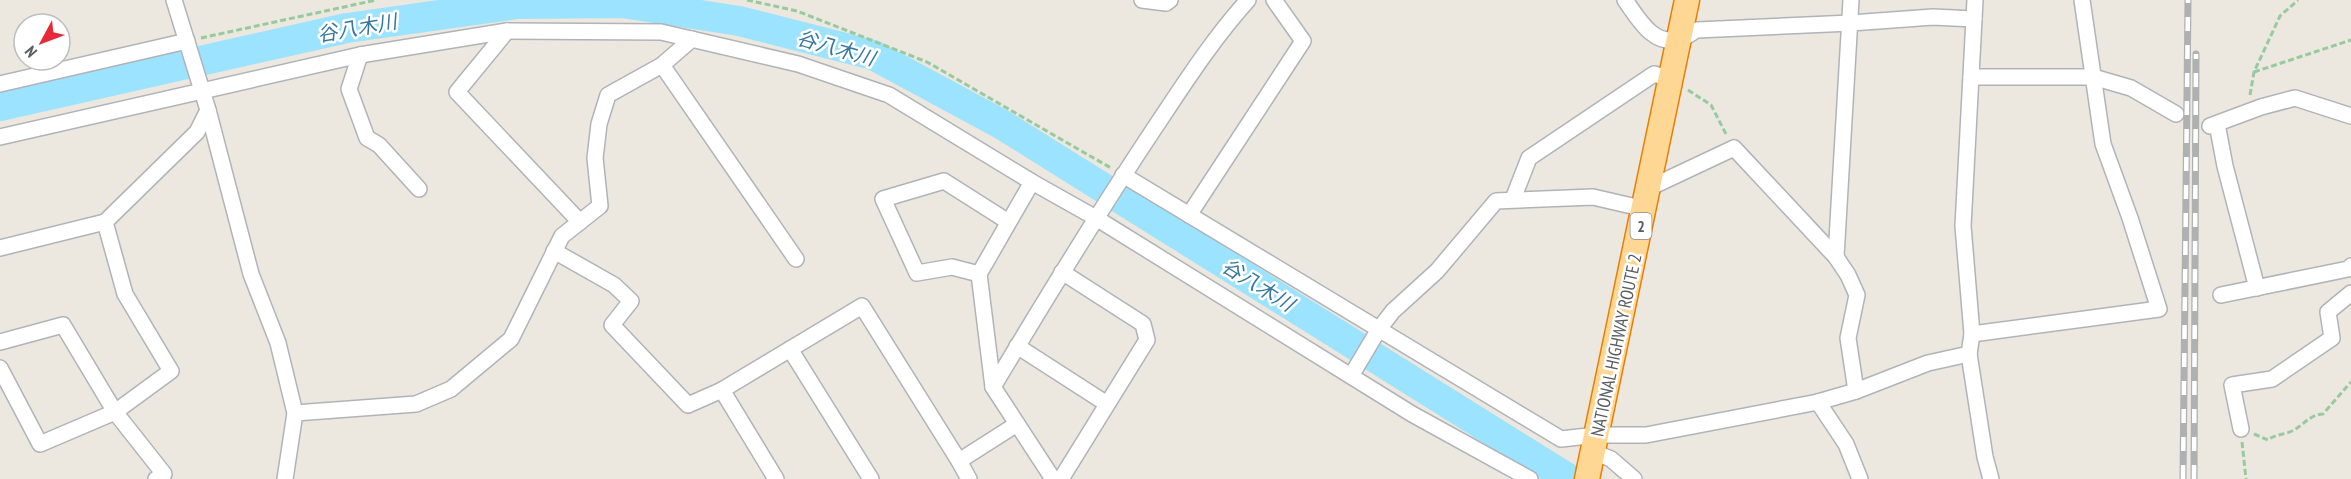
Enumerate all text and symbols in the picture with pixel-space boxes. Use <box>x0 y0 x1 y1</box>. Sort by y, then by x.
water label: 谷八木川 <box>315 8 401 48</box>
north arrow <box>12 12 72 72</box>
water label: 谷八木川 <box>794 24 880 72</box>
text: N <box>20 42 41 62</box>
road number: 2 <box>1630 213 1652 239</box>
street label: NATIONAL HIGHWAY ROUTE 2 <box>1585 251 1647 439</box>
water label: 谷八木川 <box>1217 253 1301 318</box>

